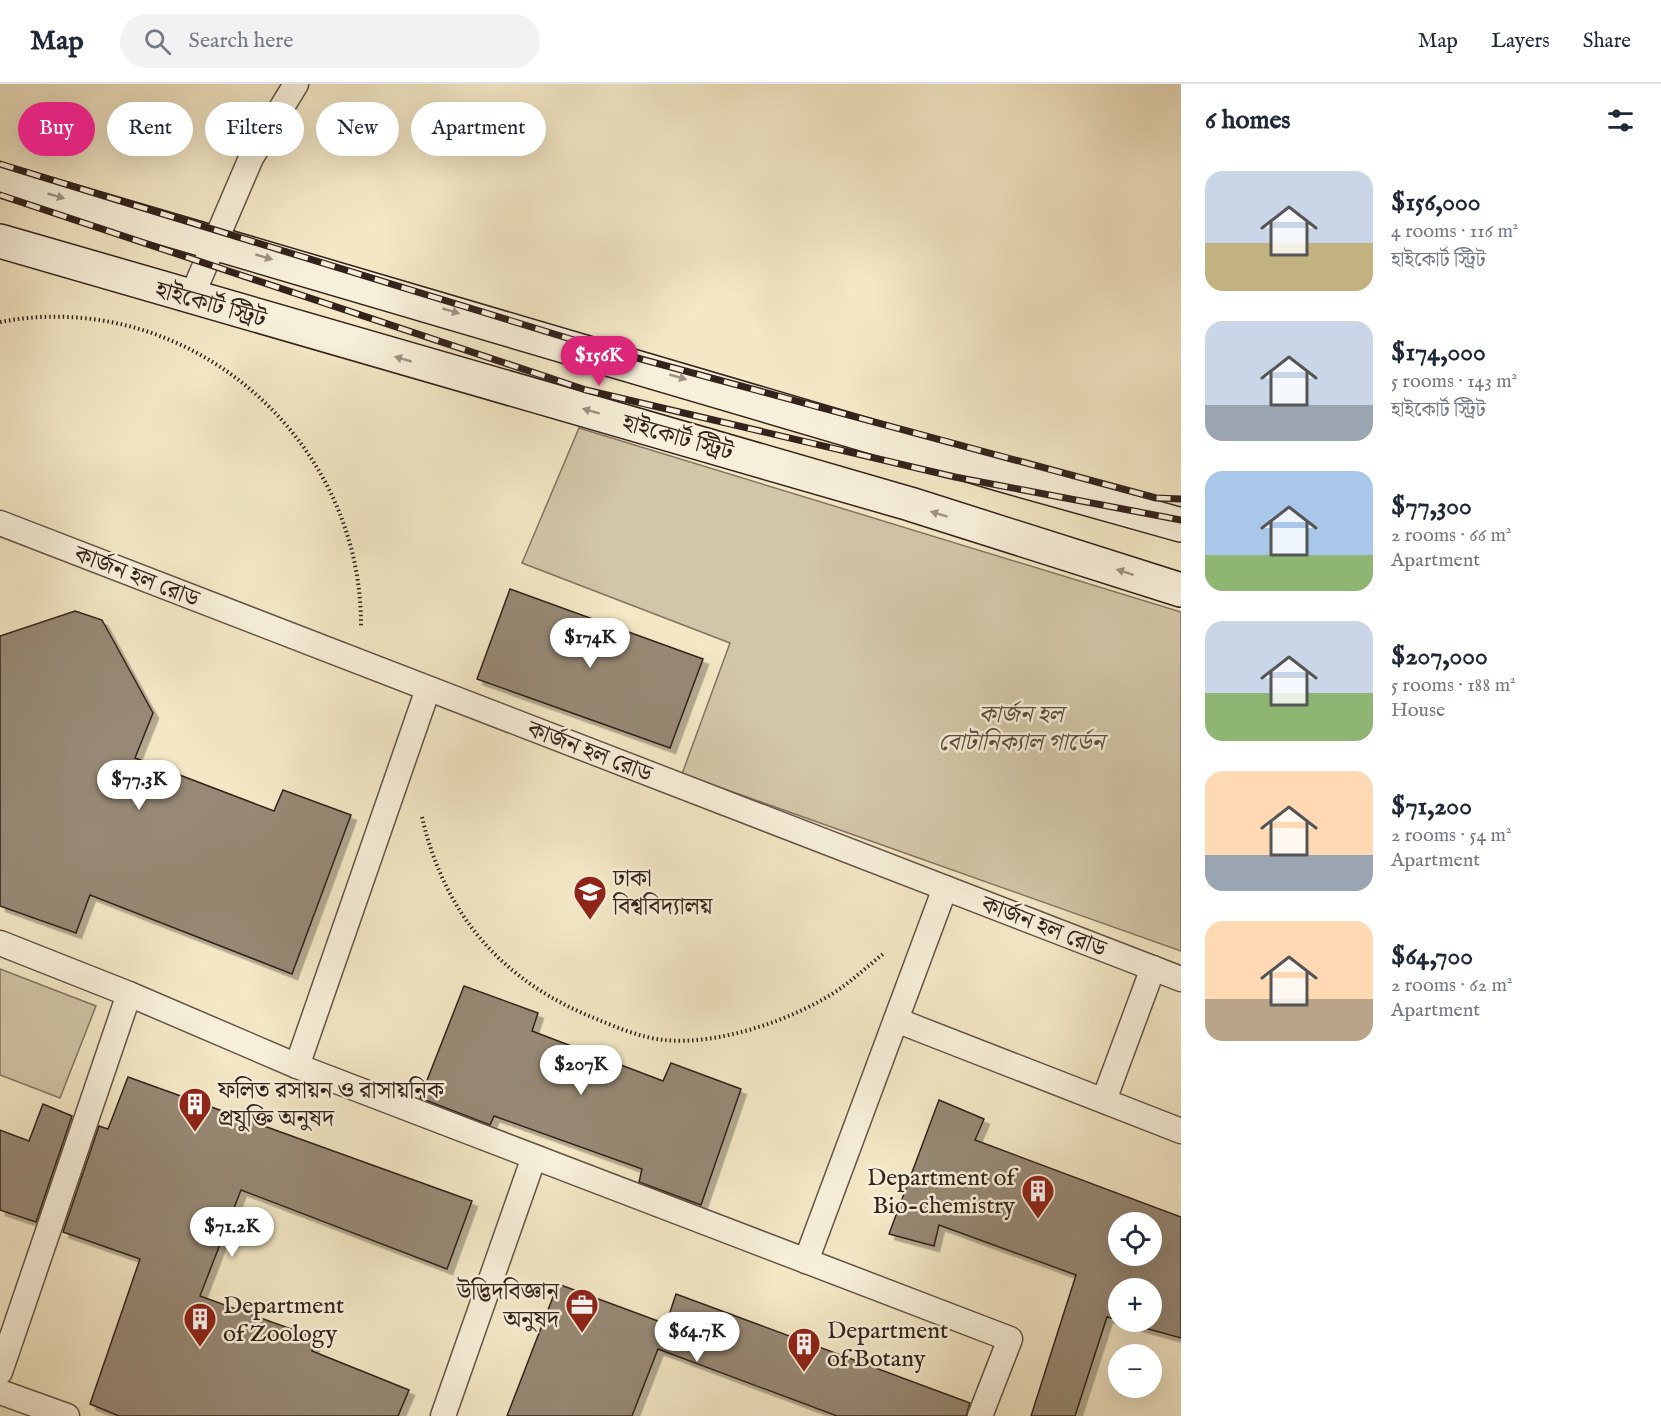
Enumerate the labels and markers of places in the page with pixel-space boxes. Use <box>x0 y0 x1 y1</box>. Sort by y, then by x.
pin: $156K <box>557 336 641 387</box>
pin: $174K <box>548 618 632 669</box>
pin: $77.3K <box>90 760 188 811</box>
place label: ঢাকা বিশ্ববিদ্যালয় <box>612 864 714 923</box>
school or university icon: ঢাকা বিশ্ববিদ্যালয় <box>572 874 608 921</box>
pin: $207K <box>539 1045 623 1096</box>
place label: ফলিত রসায়ন ও রাসায়নিক প্রযুক্তি অনুষদ <box>217 1076 445 1135</box>
building icon: ফলিত রসায়ন ও রাসায়নিক প্রযুক্তি অনুষদ <box>177 1086 213 1133</box>
place label: Department of Bio-chemistry <box>867 1163 1019 1222</box>
building icon: Department of Bio-chemistry <box>1020 1173 1056 1220</box>
pin: $71.2K <box>183 1207 281 1258</box>
place label: উদ্ভিদবিজ্ঞান অনুষদ <box>455 1276 560 1336</box>
office icon: উদ্ভিদবিজ্ঞান অনুষদ <box>564 1287 600 1334</box>
place label: Department of Zoology <box>223 1291 344 1350</box>
building icon: Department of Zoology <box>182 1301 218 1348</box>
pin: $64.7K <box>648 1312 746 1363</box>
place label: Department of Botany <box>827 1316 948 1375</box>
building icon: Department of Botany <box>786 1326 822 1373</box>

